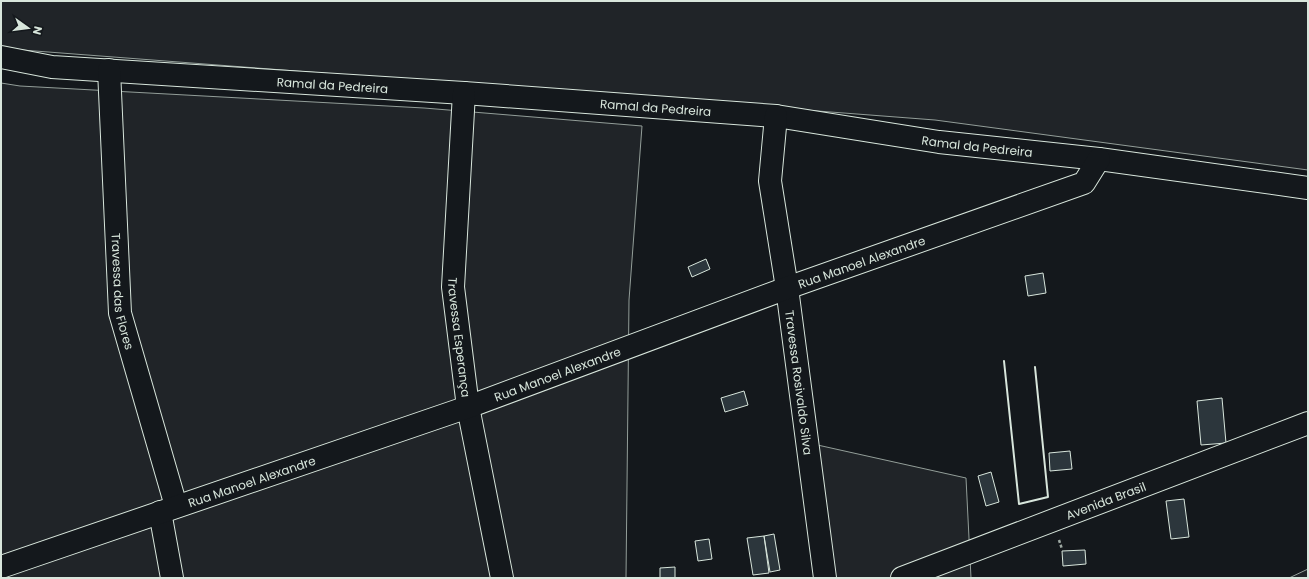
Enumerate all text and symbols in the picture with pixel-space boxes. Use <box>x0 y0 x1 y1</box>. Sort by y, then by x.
north arrow <box>8 8 48 48</box>
text: N <box>29 24 46 36</box>
street label: Ramal da Pedreira <box>276 73 389 97</box>
street label: Ramal da Pedreira <box>599 95 712 120</box>
street label: Ramal da Pedreira <box>920 131 1033 160</box>
street label: Rua Manoel Alexandre <box>795 231 927 292</box>
street label: Travessa das Flores <box>108 233 139 352</box>
street label: Travessa Esperança <box>444 277 475 398</box>
street label: Travessa Rosivaldo Silva <box>781 309 817 456</box>
street label: Rua Manoel Alexandre <box>492 342 623 405</box>
street label: Rua Manoel Alexandre <box>186 451 318 511</box>
street label: Avenida Brasil <box>1063 477 1148 523</box>

